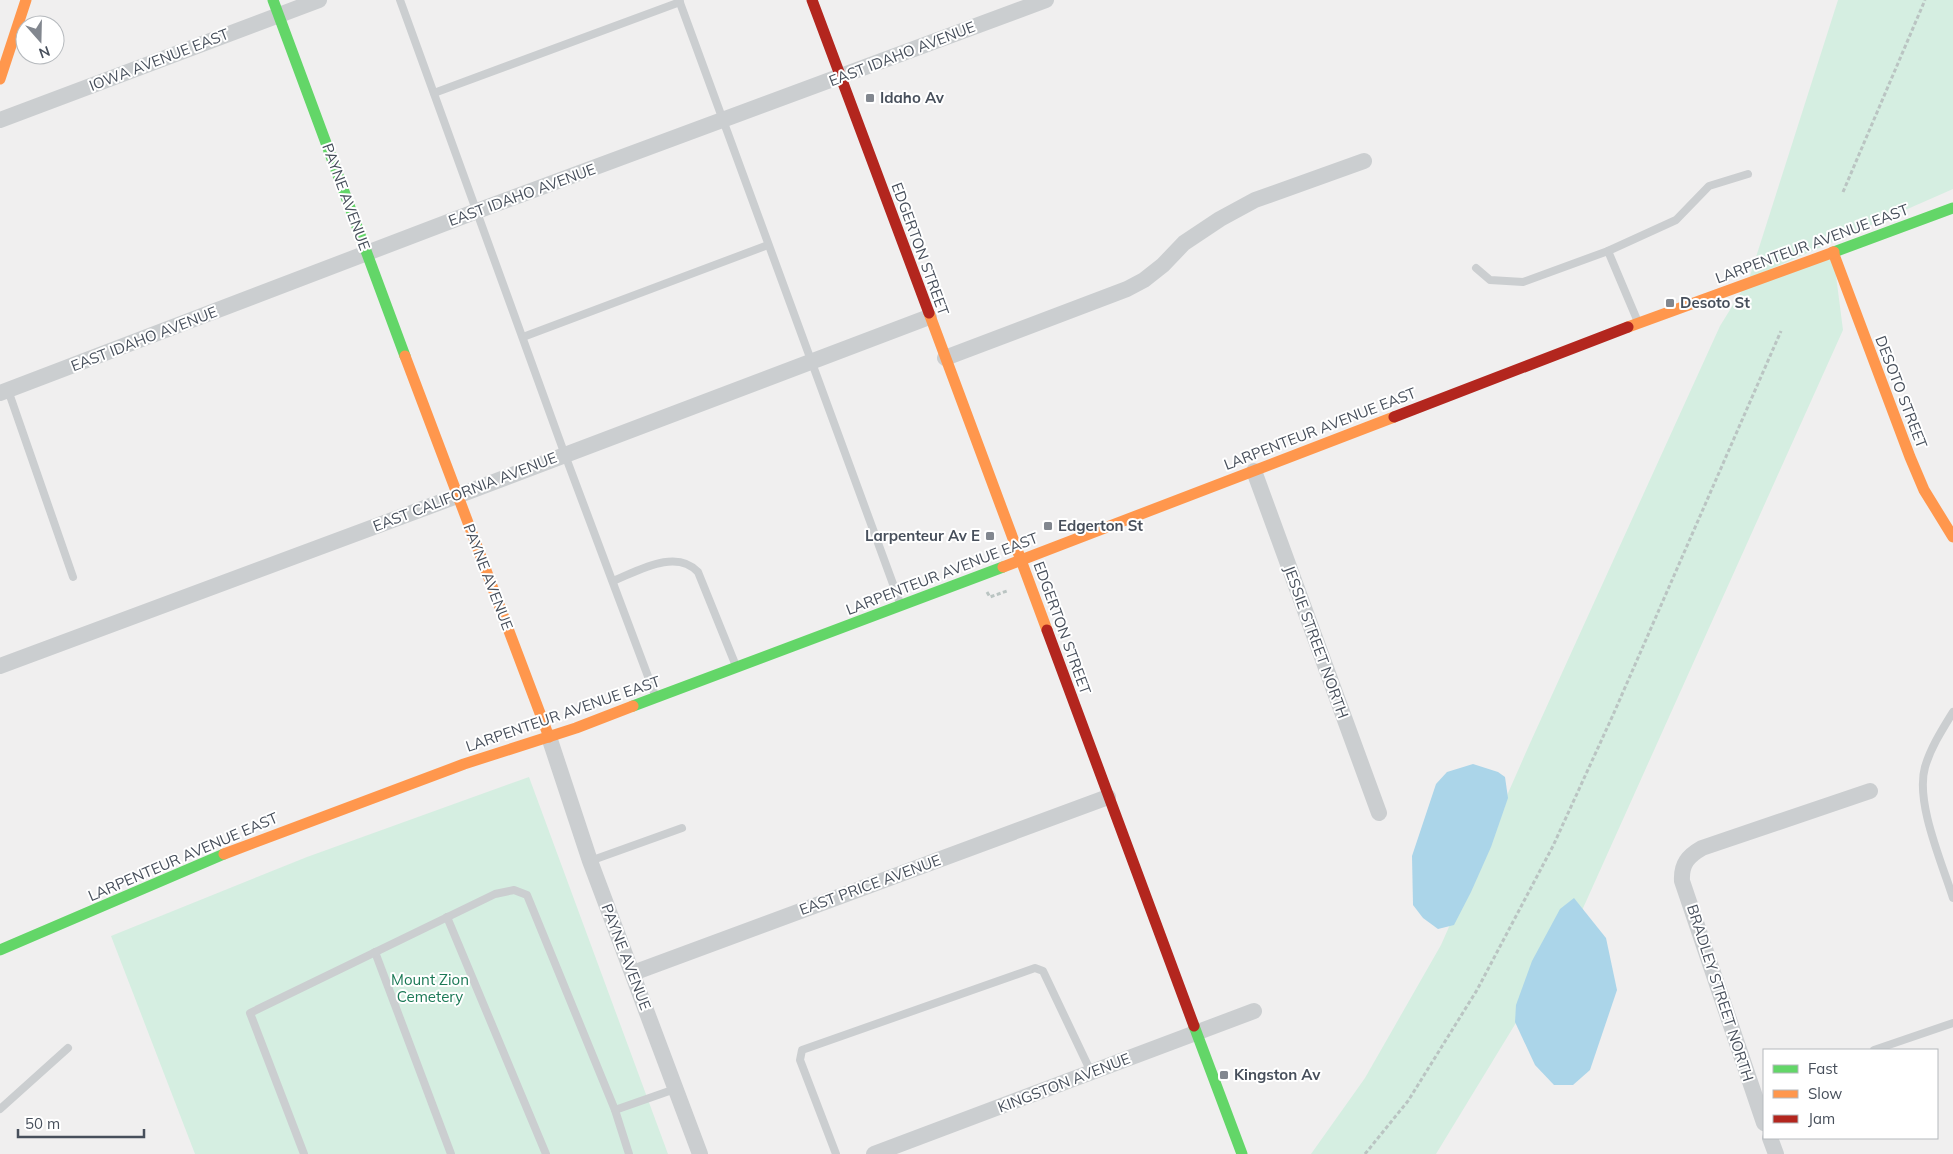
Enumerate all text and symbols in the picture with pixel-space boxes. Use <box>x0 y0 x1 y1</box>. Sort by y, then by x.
north arrow <box>15 15 65 65</box>
street label: EAST IDAHO AVENUE <box>826 17 978 90</box>
street label: IOWA AVENUE EAST <box>86 24 231 95</box>
text: N <box>36 42 52 62</box>
place label: Idaho Av <box>880 88 945 107</box>
marker: Idaho Av <box>864 92 876 104</box>
street label: PAYNE AVENUE <box>318 141 375 253</box>
street label: EAST IDAHO AVENUE <box>446 159 598 230</box>
street label: EDGERTON STREET <box>888 180 953 318</box>
street label: LARPENTEUR AVENUE EAST <box>1713 200 1911 287</box>
place label: Desoto St <box>1680 293 1750 312</box>
marker: Desoto St <box>1664 297 1676 309</box>
street label: EAST IDAHO AVENUE <box>68 302 220 375</box>
street label: DESOTO STREET <box>1871 333 1932 451</box>
street label: LARPENTEUR AVENUE EAST <box>1221 383 1419 474</box>
street label: EAST CALIFORNIA AVENUE <box>370 448 560 535</box>
place label: Edgerton St <box>1058 516 1143 535</box>
marker: Edgerton St <box>1042 520 1054 532</box>
street label: PAYNE AVENUE <box>459 521 518 633</box>
place label: Larpenteur Av E <box>865 526 980 545</box>
street label: LARPENTEUR AVENUE EAST <box>843 528 1041 619</box>
marker: Larpenteur Av E <box>984 530 996 542</box>
street label: EDGERTON STREET <box>1030 559 1095 697</box>
street label: JESSIE STREET NORTH <box>1280 563 1353 721</box>
street label: LARPENTEUR AVENUE EAST <box>463 671 663 756</box>
street label: LARPENTEUR AVENUE EAST <box>85 808 281 905</box>
street label: EAST PRICE AVENUE <box>797 850 943 919</box>
street label: PAYNE AVENUE <box>597 901 656 1013</box>
street label: BRADLEY STREET NORTH <box>1683 902 1758 1084</box>
park label: Mount Zion Cemetery <box>391 970 469 1006</box>
street label: KINGSTON AVENUE <box>995 1048 1133 1117</box>
legend <box>1763 1049 1938 1139</box>
text: Fast <box>1808 1059 1838 1078</box>
place label: Kingston Av <box>1234 1065 1321 1084</box>
marker: Kingston Av <box>1218 1069 1230 1081</box>
text: Slow <box>1808 1084 1842 1103</box>
scale bar <box>18 1106 144 1138</box>
text: Jam <box>1808 1109 1835 1128</box>
text: 50 m <box>25 1114 60 1133</box>

